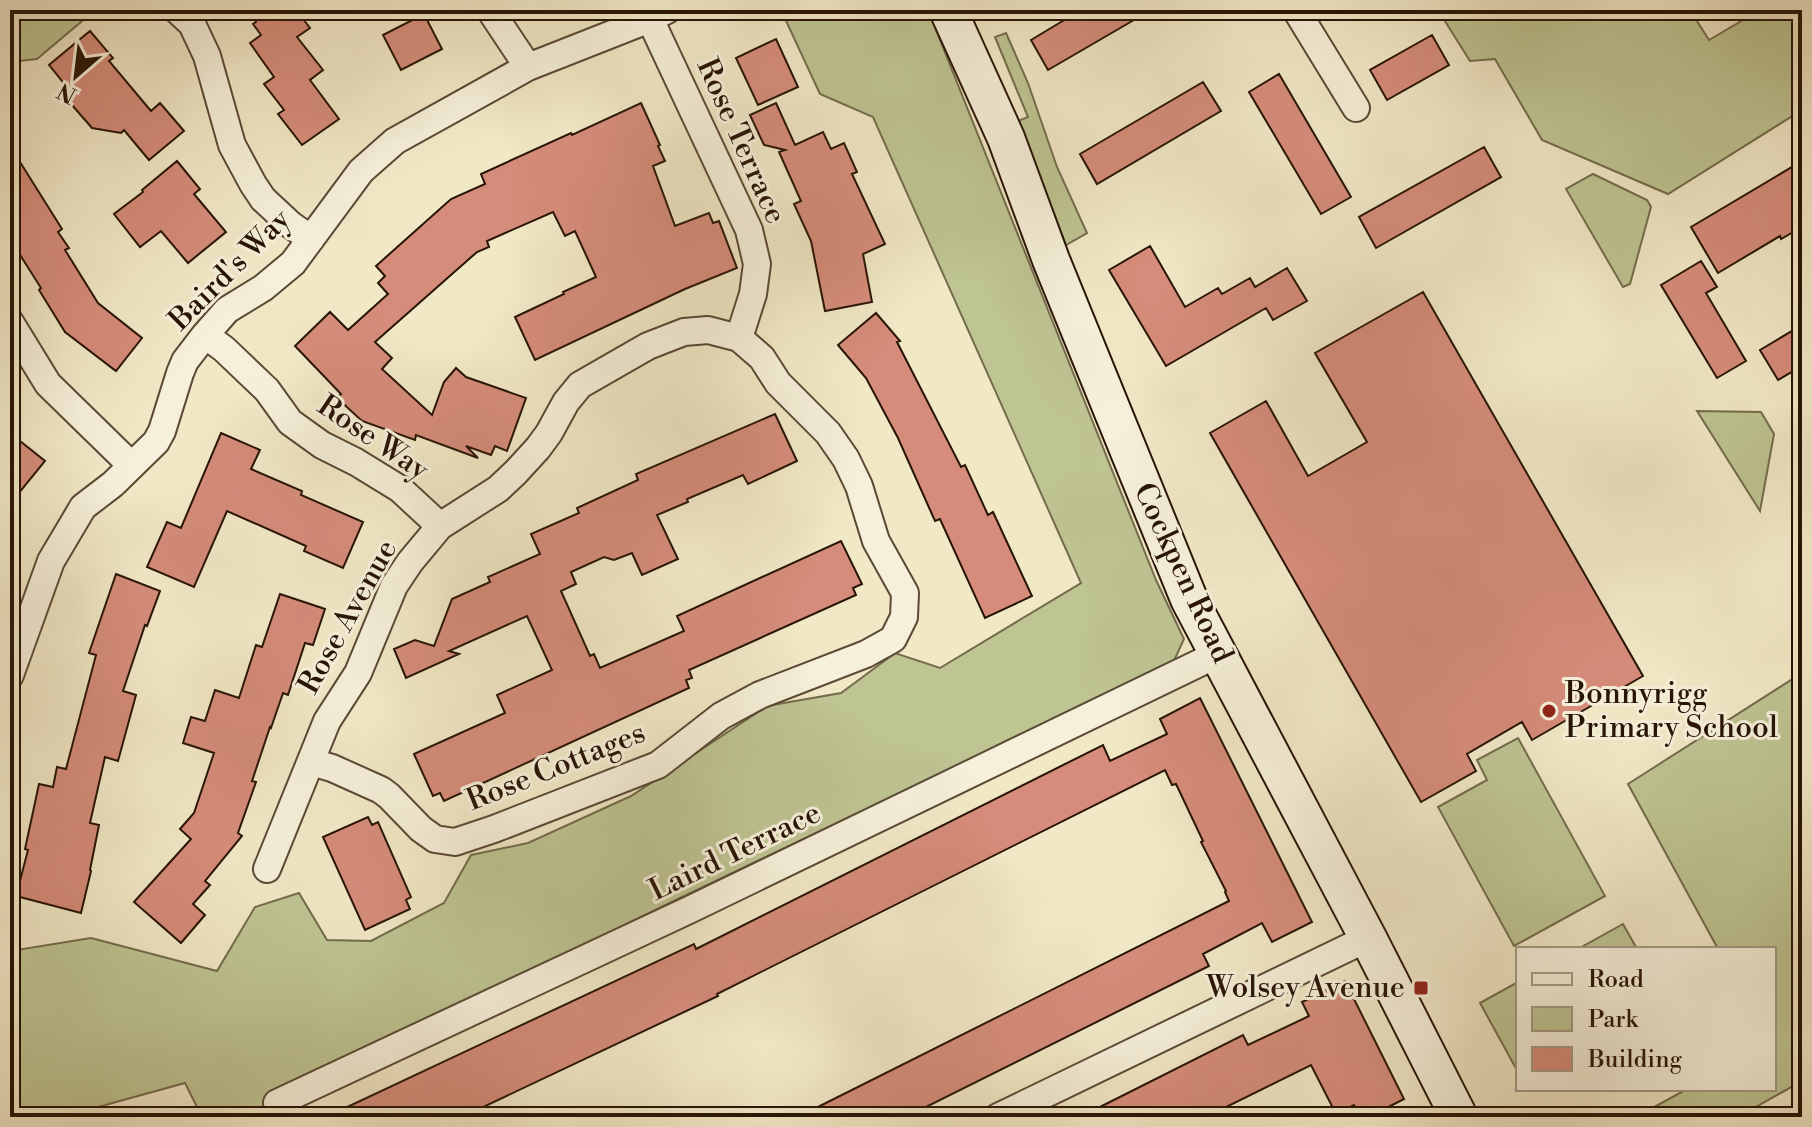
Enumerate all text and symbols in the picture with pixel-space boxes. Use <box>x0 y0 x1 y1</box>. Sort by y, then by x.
north arrow <box>36 36 116 116</box>
street label: Rose Terrace <box>688 52 794 230</box>
text: N <box>53 76 81 108</box>
street label: Baird's Way <box>160 201 299 340</box>
street label: Rose Way <box>310 387 436 489</box>
street label: Cockpen Road <box>1125 477 1241 669</box>
street label: Rose Avenue <box>290 533 406 701</box>
place label: Bonnyrigg Primary School <box>1564 675 1778 747</box>
marker: Bonnyrigg Primary School <box>1540 702 1558 720</box>
street label: Rose Cottages <box>461 714 651 820</box>
street label: Laird Terrace <box>643 794 827 910</box>
legend <box>1516 947 1776 1091</box>
text: Road <box>1588 965 1644 995</box>
place label: Wolsey Avenue <box>1205 969 1405 1007</box>
marker: Wolsey Avenue <box>1412 979 1430 997</box>
text: Park <box>1588 1005 1639 1035</box>
text: Building <box>1587 1045 1682 1075</box>

